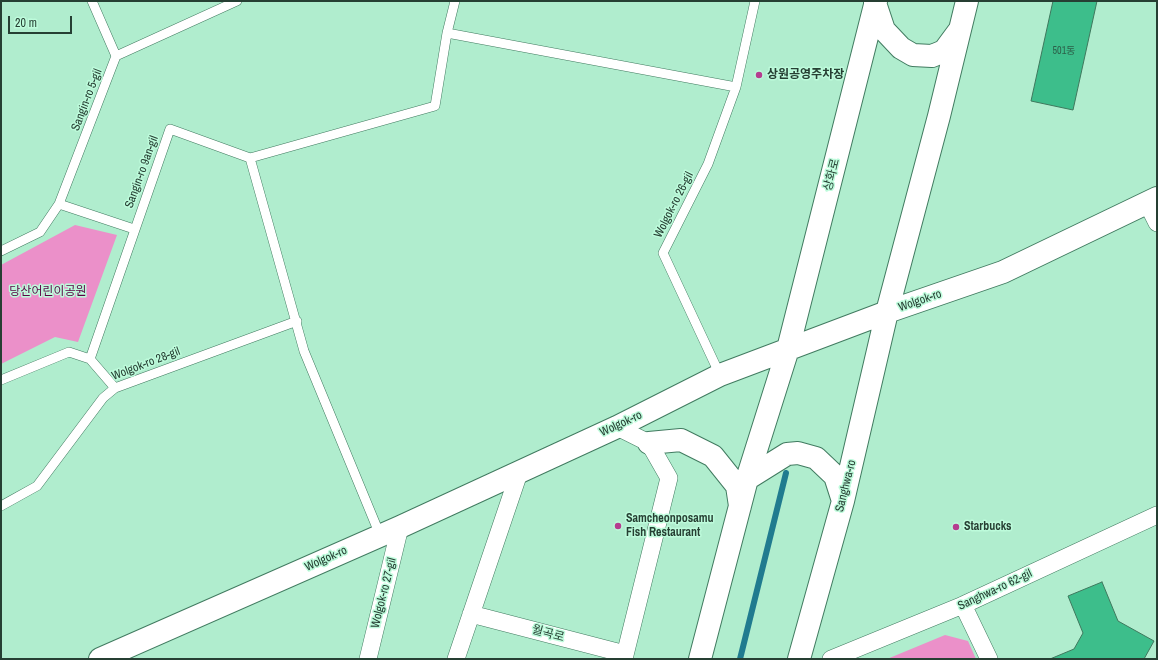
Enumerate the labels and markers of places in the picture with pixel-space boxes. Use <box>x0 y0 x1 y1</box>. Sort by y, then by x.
place label: 상원공영주차장 <box>767 68 844 82</box>
marker: 상원공영주차장 <box>754 70 764 80</box>
place label: Samcheonposamu Fish Restaurant <box>626 512 713 540</box>
place label: Starbucks <box>964 520 1012 534</box>
marker: Samcheonposamu Fish Restaurant <box>613 521 623 531</box>
marker: Starbucks <box>951 522 961 532</box>

